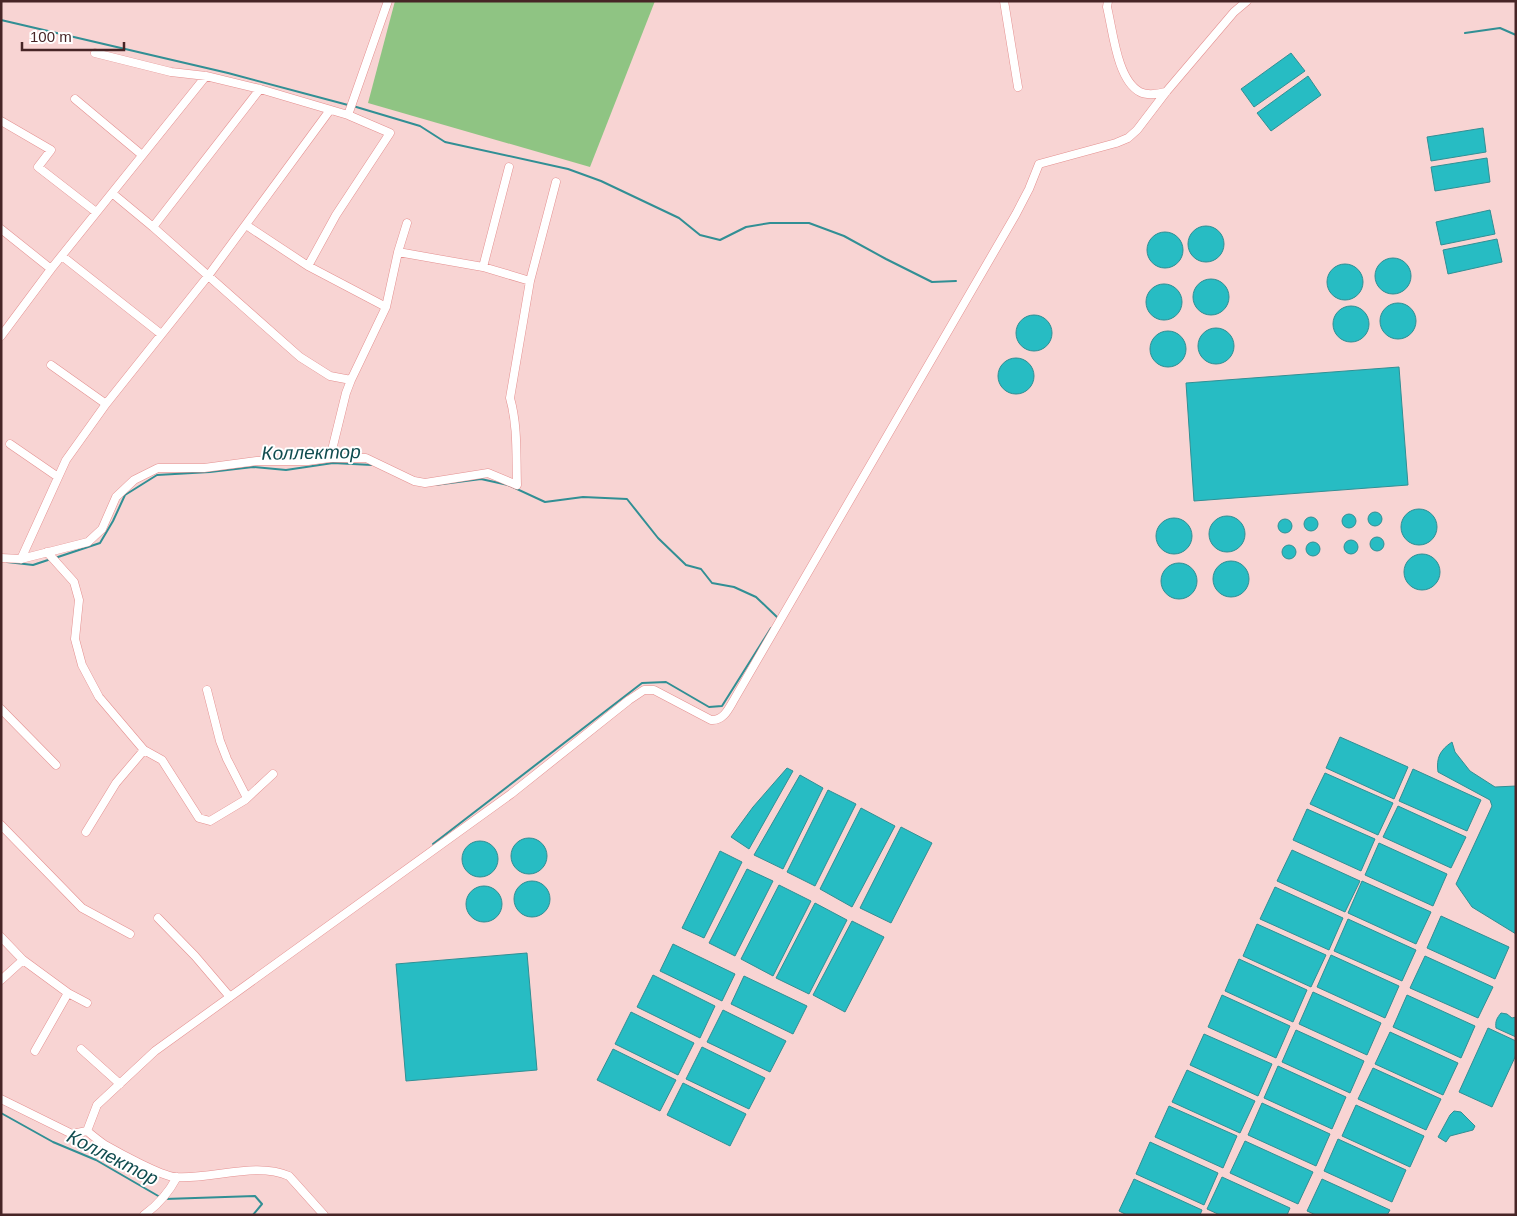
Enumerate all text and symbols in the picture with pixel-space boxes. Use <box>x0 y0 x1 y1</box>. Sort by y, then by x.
scale bar <box>22 20 125 52</box>
text: 100 m <box>30 28 72 45</box>
water label: Коллектор <box>261 441 361 464</box>
water label: Коллектор <box>64 1126 162 1189</box>

